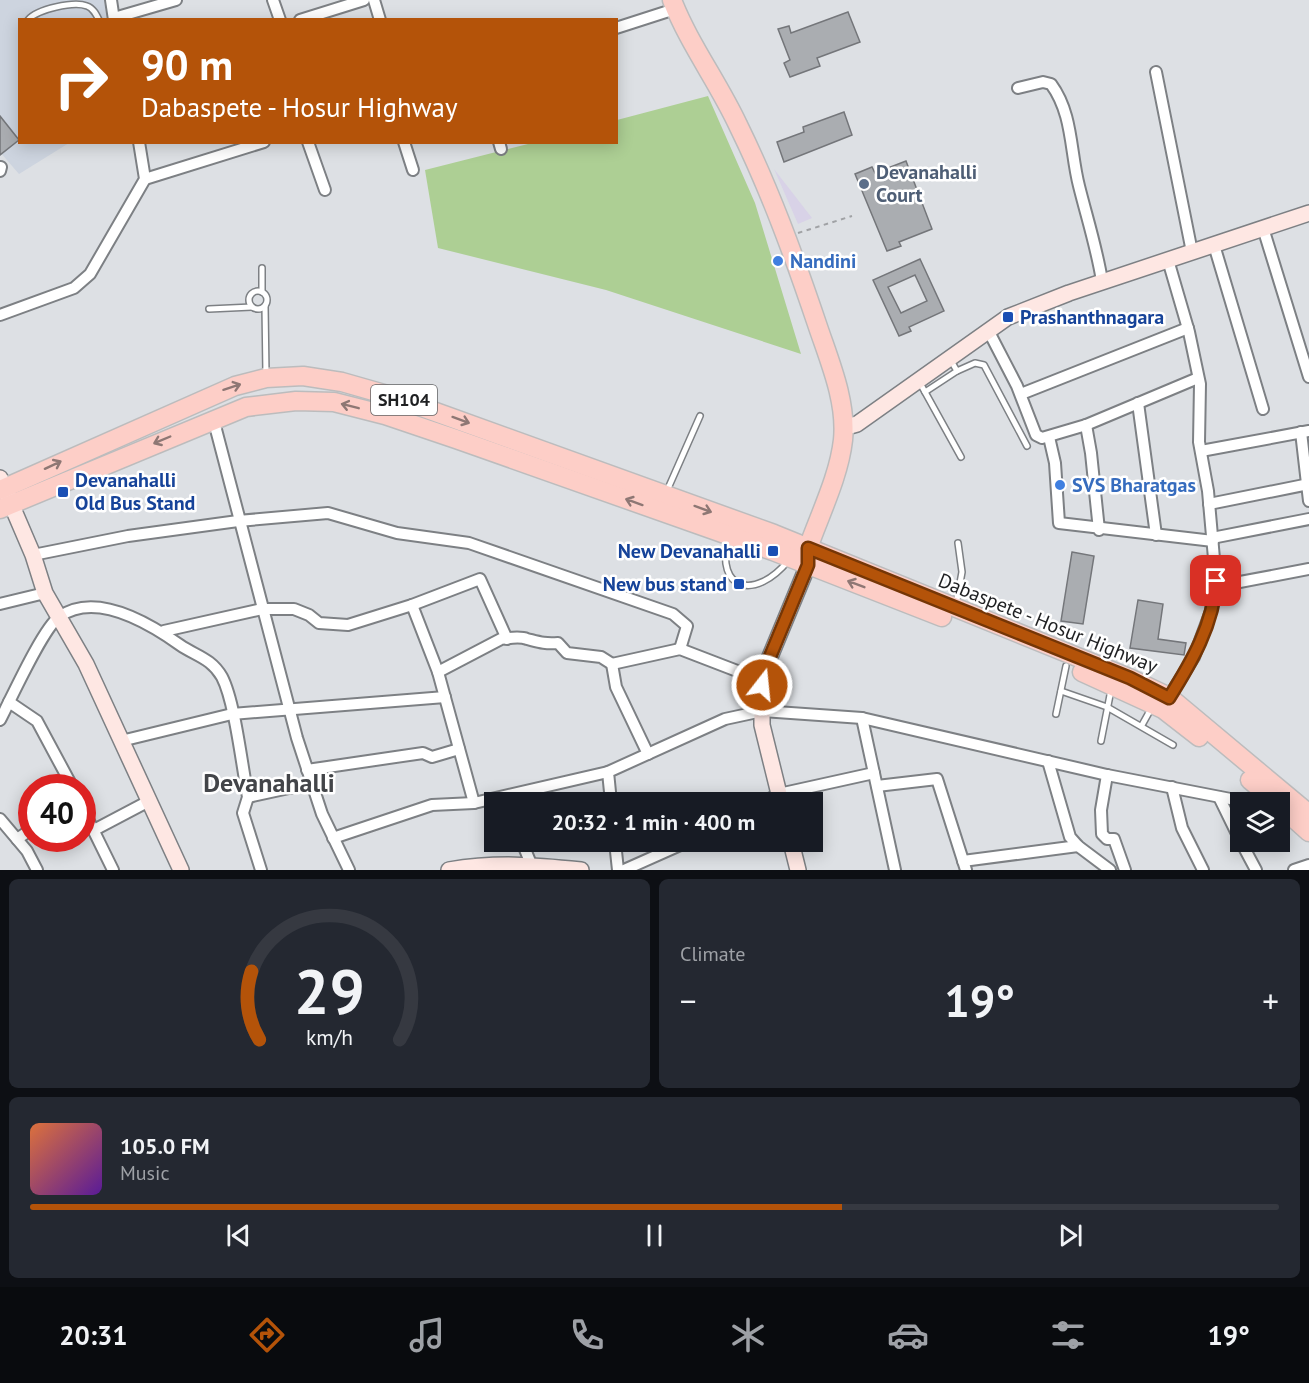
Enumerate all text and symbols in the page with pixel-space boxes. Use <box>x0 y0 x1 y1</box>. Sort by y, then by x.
text: 90 m <box>141 37 233 92</box>
icon: right <box>42 42 120 120</box>
text: Dabaspete - Hosur Highway <box>141 90 458 124</box>
place label: Devanahalli Court <box>876 159 977 208</box>
marker: Devanahalli Court <box>857 177 871 191</box>
place label: Nandini <box>790 248 856 274</box>
marker: Nandini <box>771 254 785 268</box>
place label: Prashanthnagara <box>1020 304 1164 330</box>
marker: Prashanthnagara <box>1001 310 1015 324</box>
one-way arrow <box>222 381 241 392</box>
road number: SH104 <box>371 385 437 415</box>
one-way arrow <box>341 400 360 412</box>
one-way arrow <box>451 415 470 426</box>
one-way arrow <box>154 435 172 446</box>
one-way arrow <box>43 458 61 470</box>
place label: Devanahalli Old Bus Stand <box>75 467 195 516</box>
place label: SVS Bharatgas <box>1072 472 1196 498</box>
marker: SVS Bharatgas <box>1053 478 1067 492</box>
marker: Devanahalli Old Bus Stand <box>56 485 70 499</box>
one-way arrow <box>625 496 644 507</box>
one-way arrow <box>694 504 712 515</box>
place label: New Devanahalli <box>618 538 761 564</box>
marker: New Devanahalli <box>766 544 780 558</box>
pin <box>1190 555 1241 606</box>
icon: arrive <box>1199 564 1232 597</box>
street label: Dabaspete - Hosur Highway <box>934 567 1162 679</box>
place label: New bus stand <box>603 571 727 597</box>
marker: New bus stand <box>732 577 746 591</box>
one-way arrow <box>847 577 866 588</box>
position arrow <box>730 653 794 717</box>
district label: Devanahalli <box>203 766 335 799</box>
speed limit sign: 40 <box>18 774 96 852</box>
map controls <box>1230 792 1290 852</box>
button: layers <box>1230 792 1290 852</box>
text: 20:32 · 1 min · 400 m <box>552 808 755 836</box>
text: Climate <box>680 941 746 967</box>
text: 29 <box>294 950 365 1031</box>
text: 19° <box>944 971 1015 1029</box>
text: − <box>680 979 697 1022</box>
text: + <box>1262 979 1279 1022</box>
text: km/h <box>306 1024 353 1052</box>
text: 105.0 FM <box>120 1132 210 1160</box>
text: Music <box>120 1160 169 1186</box>
icon: previous <box>222 1219 255 1252</box>
icon: pause <box>638 1219 671 1252</box>
icon: next <box>1054 1219 1087 1252</box>
icon: directions <box>246 1314 288 1356</box>
icon: music <box>406 1314 448 1356</box>
icon: phone <box>566 1314 608 1356</box>
icon: climate <box>727 1314 769 1356</box>
icon: car <box>887 1314 929 1356</box>
icon: filters <box>1047 1314 1089 1356</box>
text: 20:31 <box>59 1318 128 1352</box>
text: 19° <box>1207 1318 1250 1352</box>

